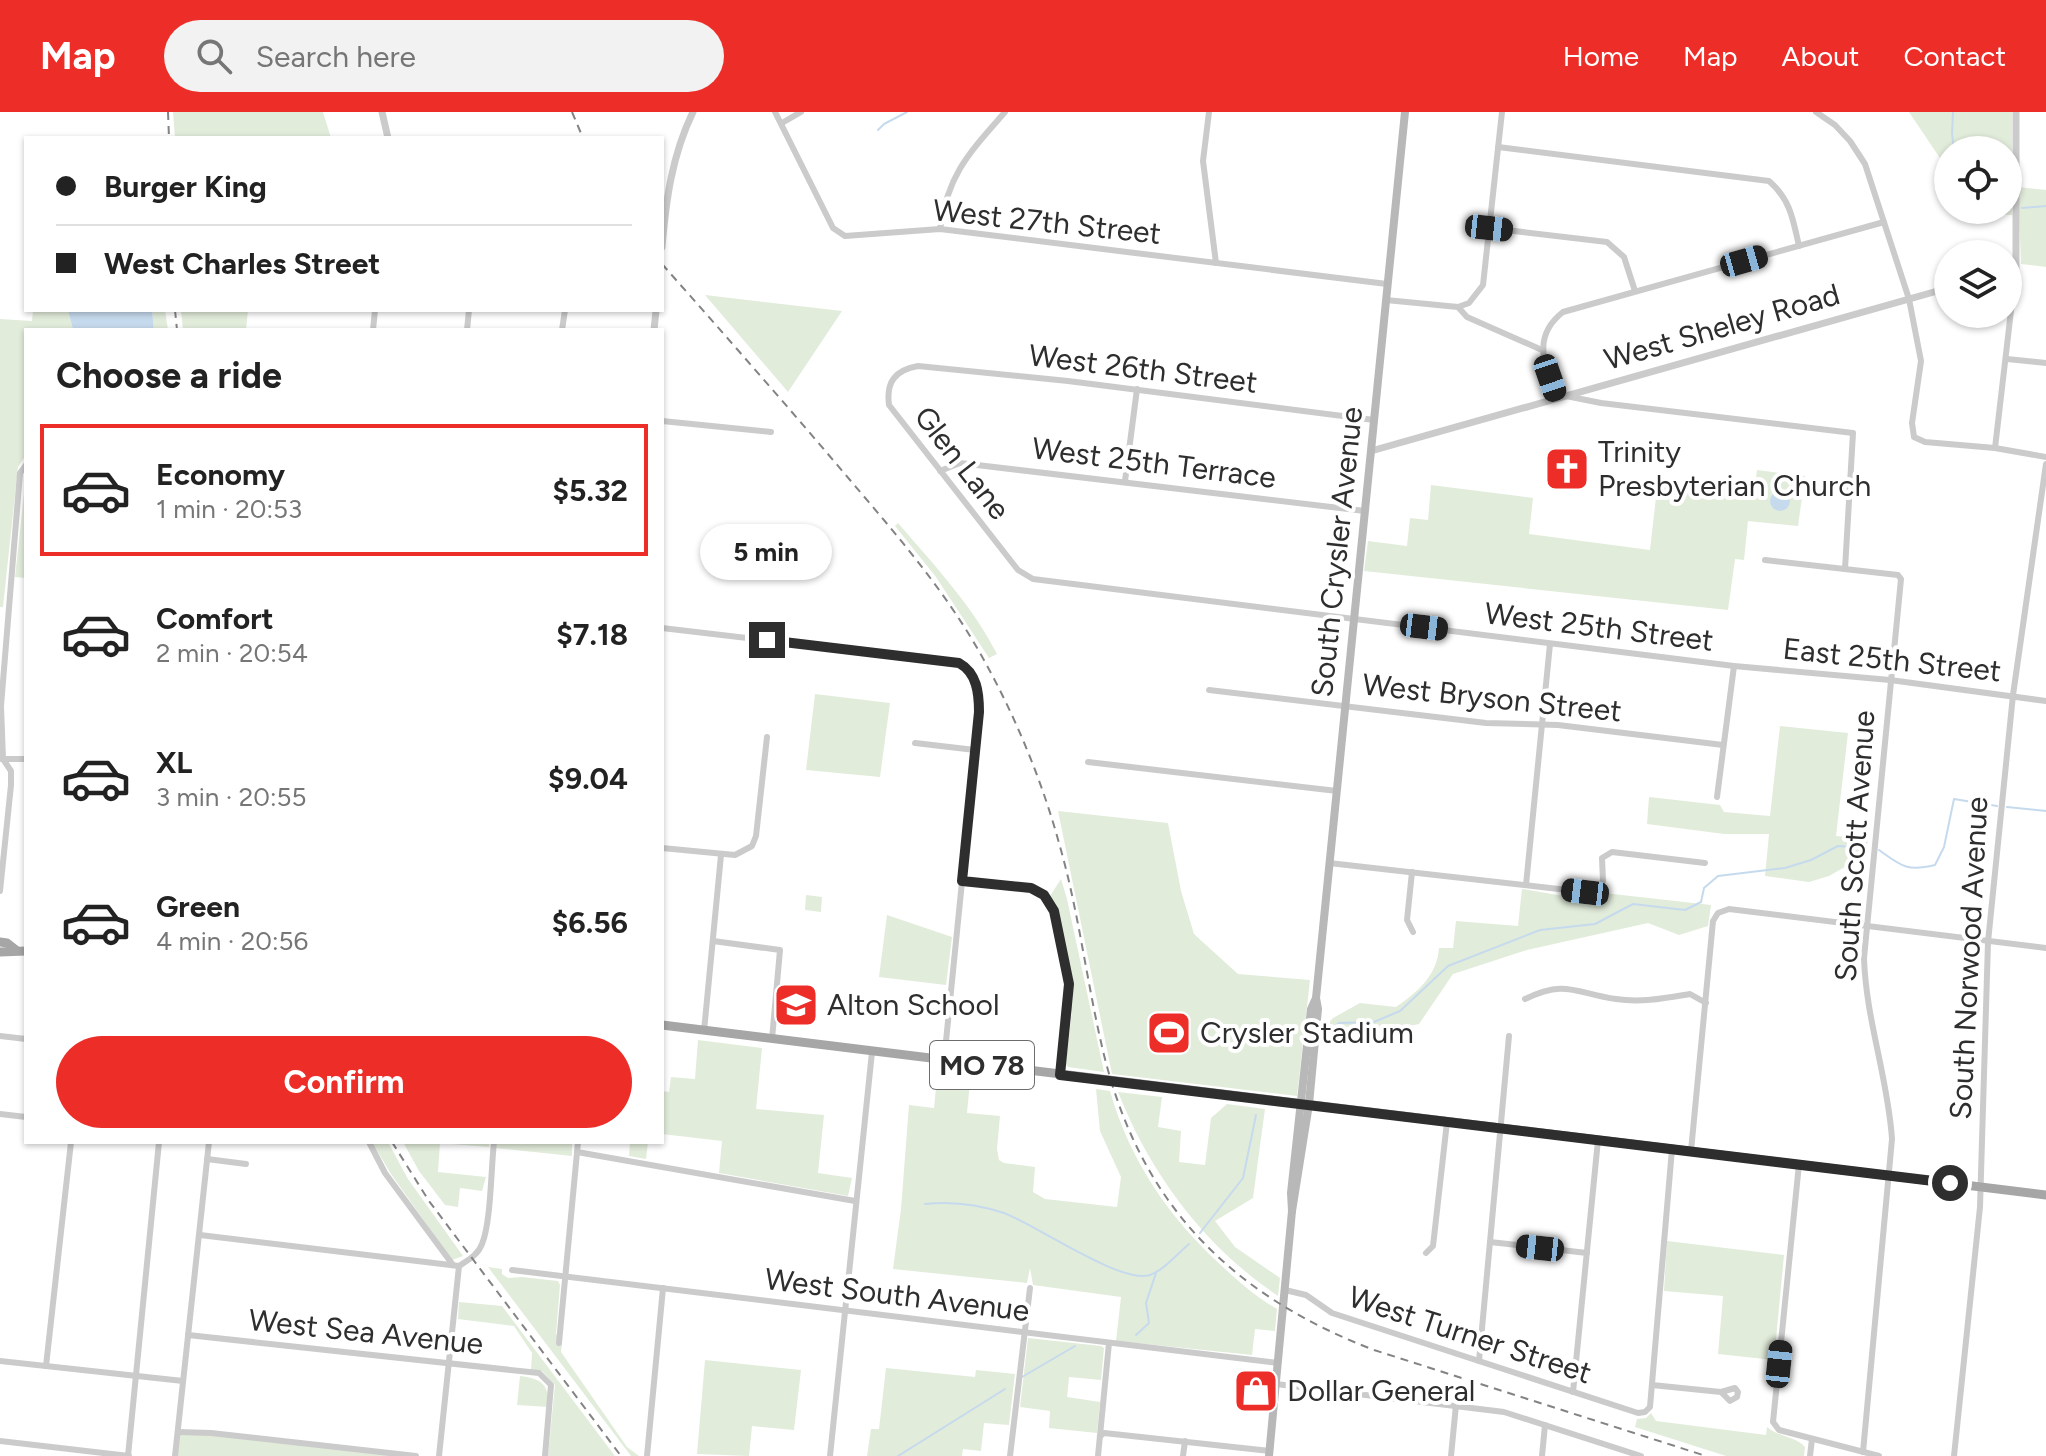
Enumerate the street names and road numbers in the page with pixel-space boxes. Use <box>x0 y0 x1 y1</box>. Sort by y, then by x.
street label: West 27th Street <box>931 191 1163 252</box>
street label: West Sheley Road <box>1600 275 1844 378</box>
street label: West 26th Street <box>1027 336 1259 401</box>
street label: Glen Lane <box>907 399 1018 527</box>
street label: South Crysler Avenue <box>1303 405 1370 699</box>
street label: West 25th Terrace <box>1030 429 1278 496</box>
street label: West 25th Street <box>1483 594 1716 659</box>
street label: East 25th Street <box>1781 630 2003 689</box>
street label: West Bryson Street <box>1361 665 1624 730</box>
street label: South Scott Avenue <box>1827 709 1882 983</box>
street label: South Norwood Avenue <box>1942 796 1995 1120</box>
road number: MO 78 <box>930 1041 1034 1089</box>
street label: West South Avenue <box>763 1260 1031 1329</box>
street label: West Turner Street <box>1344 1278 1596 1391</box>
street label: West Sea Avenue <box>247 1301 485 1362</box>

